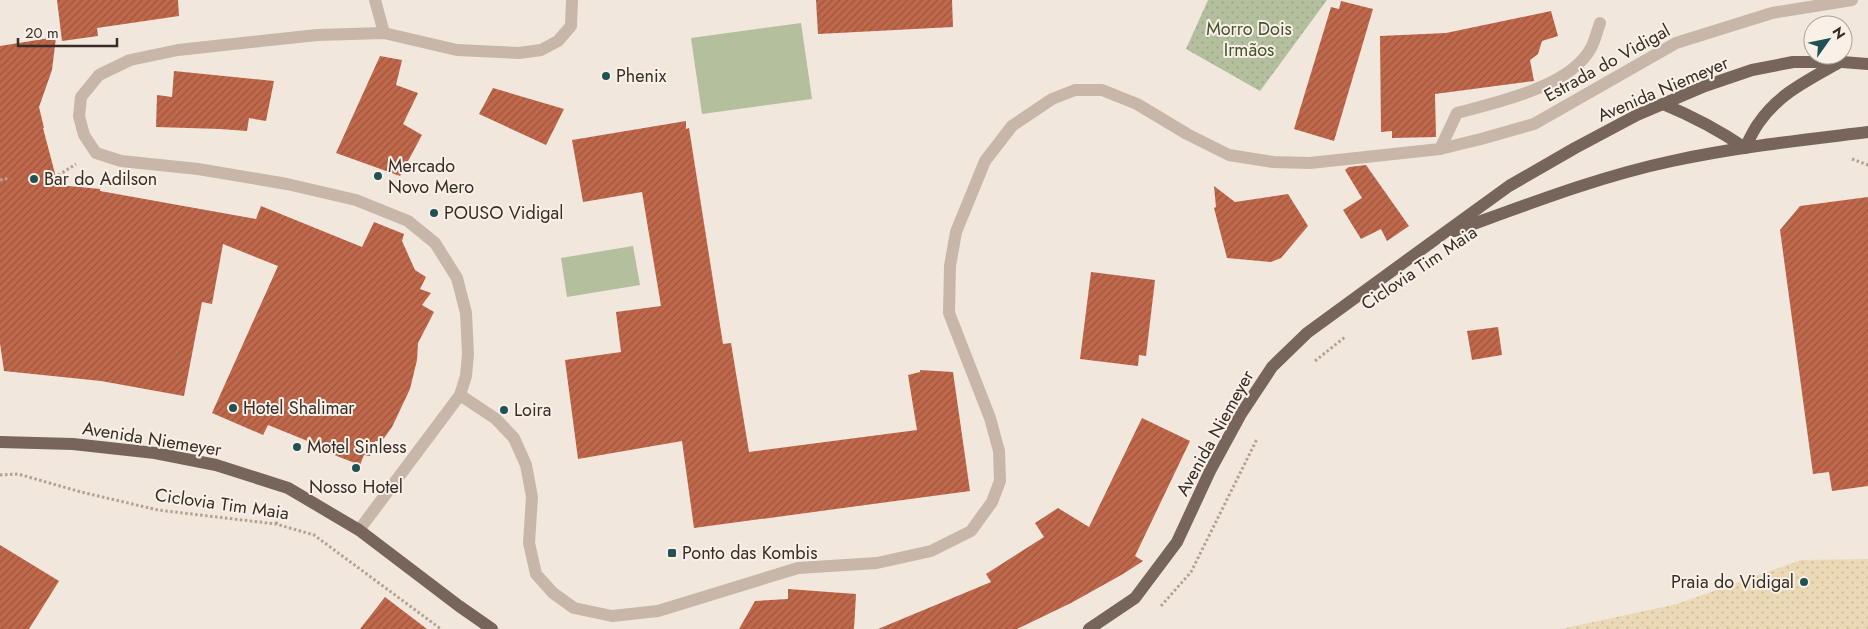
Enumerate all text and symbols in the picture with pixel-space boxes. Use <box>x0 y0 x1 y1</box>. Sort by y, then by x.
scale bar <box>18 15 116 47</box>
north arrow <box>1803 15 1853 65</box>
park label: Morro Dois Irmãos <box>1206 16 1292 63</box>
street label: Estrada do Vidigal <box>1539 18 1675 108</box>
text: 20 m <box>25 22 59 44</box>
text: N <box>1827 23 1850 43</box>
street label: Avenida Niemeyer <box>1593 49 1733 128</box>
place label: Phenix <box>616 63 667 89</box>
marker: Phenix <box>600 70 612 82</box>
place label: Mercado Novo Mero <box>388 153 474 200</box>
place label: Bar do Adilson <box>44 166 157 192</box>
marker: Mercado Novo Mero <box>372 170 384 182</box>
marker: Bar do Adilson <box>28 173 40 185</box>
place label: POUSO Vidigal <box>444 200 563 226</box>
marker: POUSO Vidigal <box>428 207 440 219</box>
street label: Ciclovia Tim Maia <box>1356 219 1482 317</box>
street label: Avenida Niemeyer <box>1170 365 1261 501</box>
place label: Hotel Shalimar <box>243 395 355 421</box>
place label: Loira <box>514 397 551 423</box>
marker: Hotel Shalimar <box>227 402 239 414</box>
marker: Loira <box>498 404 510 416</box>
street label: Avenida Niemeyer <box>81 415 224 463</box>
place label: Motel Sinless <box>307 434 406 460</box>
marker: Motel Sinless <box>291 441 303 453</box>
marker: Nosso Hotel <box>350 462 362 474</box>
place label: Nosso Hotel <box>309 474 403 500</box>
street label: Ciclovia Tim Maia <box>153 482 291 526</box>
place label: Ponto das Kombis <box>682 540 817 566</box>
marker: Ponto das Kombis <box>666 547 678 559</box>
place label: Praia do Vidigal <box>1671 569 1794 595</box>
marker: Praia do Vidigal <box>1798 576 1810 588</box>

